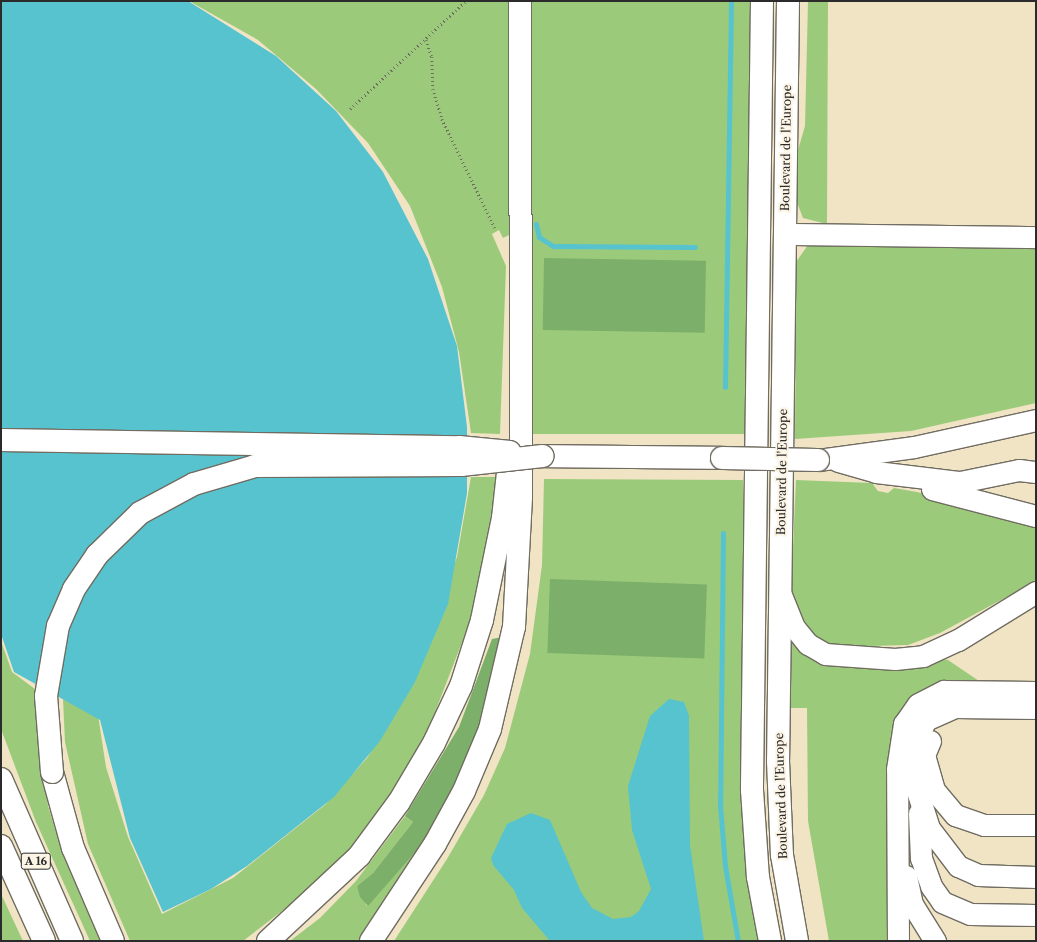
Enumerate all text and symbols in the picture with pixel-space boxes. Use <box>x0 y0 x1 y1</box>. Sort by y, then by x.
street label: Boulevard de l'Europe <box>778 85 794 211</box>
street label: Boulevard de l'Europe <box>774 409 790 535</box>
street label: Boulevard de l'Europe <box>772 733 790 859</box>
road number: A 16 <box>20 852 52 870</box>

